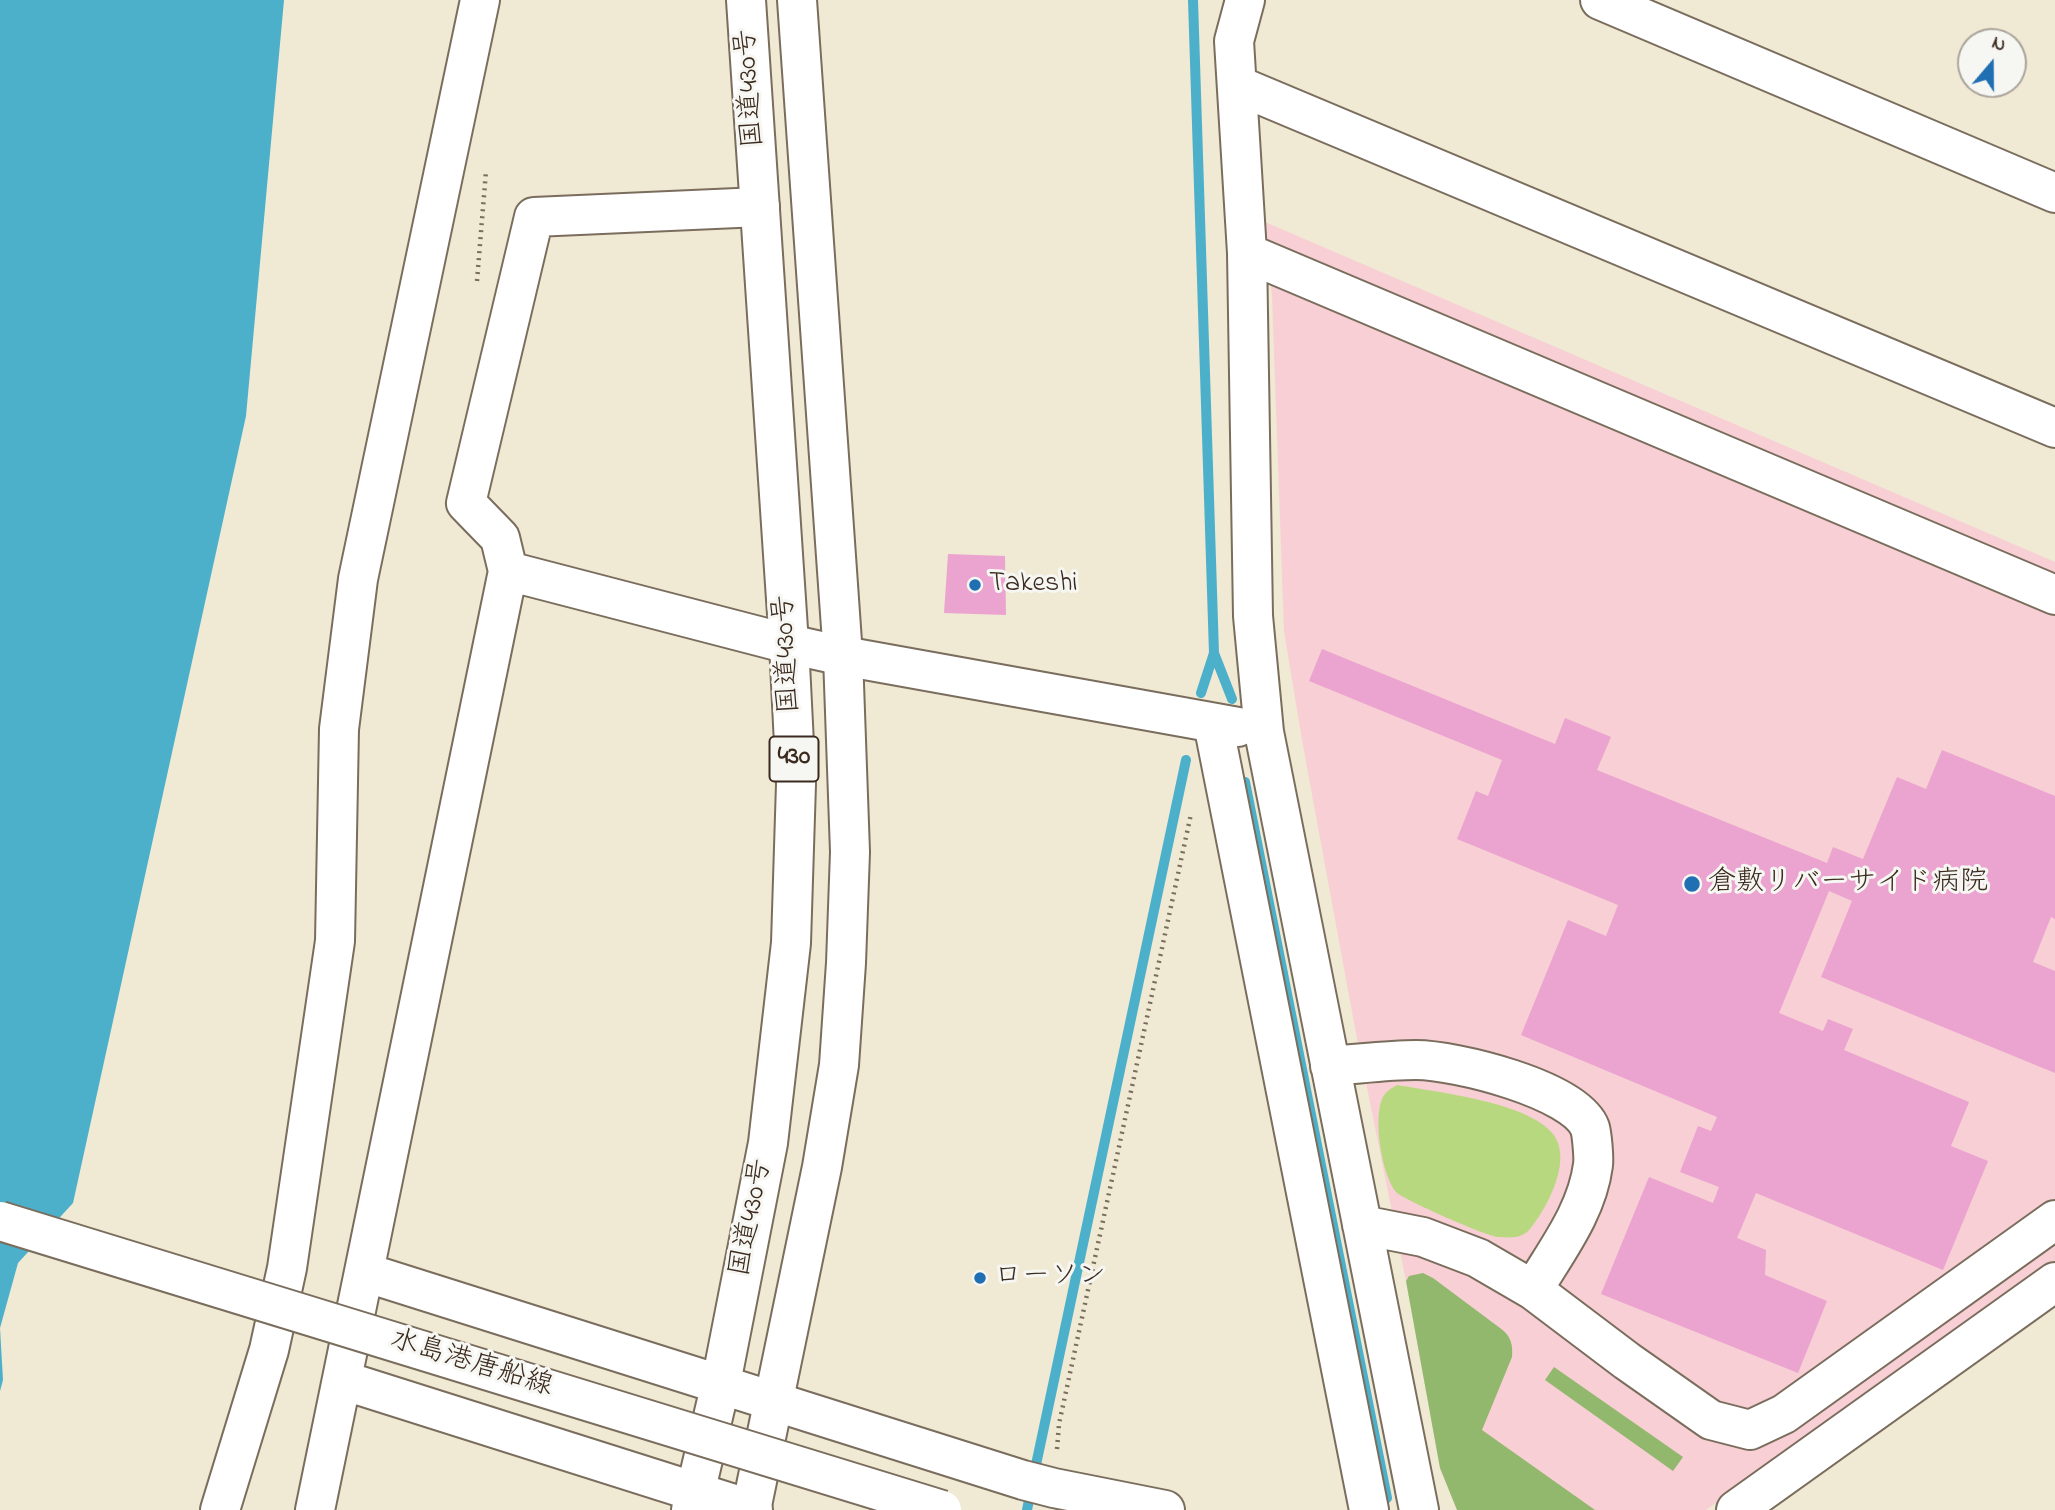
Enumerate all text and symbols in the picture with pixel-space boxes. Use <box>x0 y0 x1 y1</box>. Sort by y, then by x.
street label: 国道430号 <box>731 27 773 149</box>
north arrow <box>1957 28 2027 98</box>
text: N <box>1988 30 2009 60</box>
place label: Takeshi <box>989 568 1078 602</box>
marker: Takeshi <box>967 577 983 593</box>
street label: 国道430号 <box>769 594 809 714</box>
road number: 430 <box>770 736 818 782</box>
place label: 倉敷リバーサイド病院 <box>1708 867 1988 901</box>
marker: 倉敷リバーサイド病院 <box>1682 874 1702 894</box>
street label: 国道430号 <box>725 1156 781 1280</box>
place label: ローソン <box>994 1261 1106 1295</box>
marker: ローソン <box>972 1270 988 1286</box>
street label: 水島港唐船線 <box>386 1324 556 1406</box>

